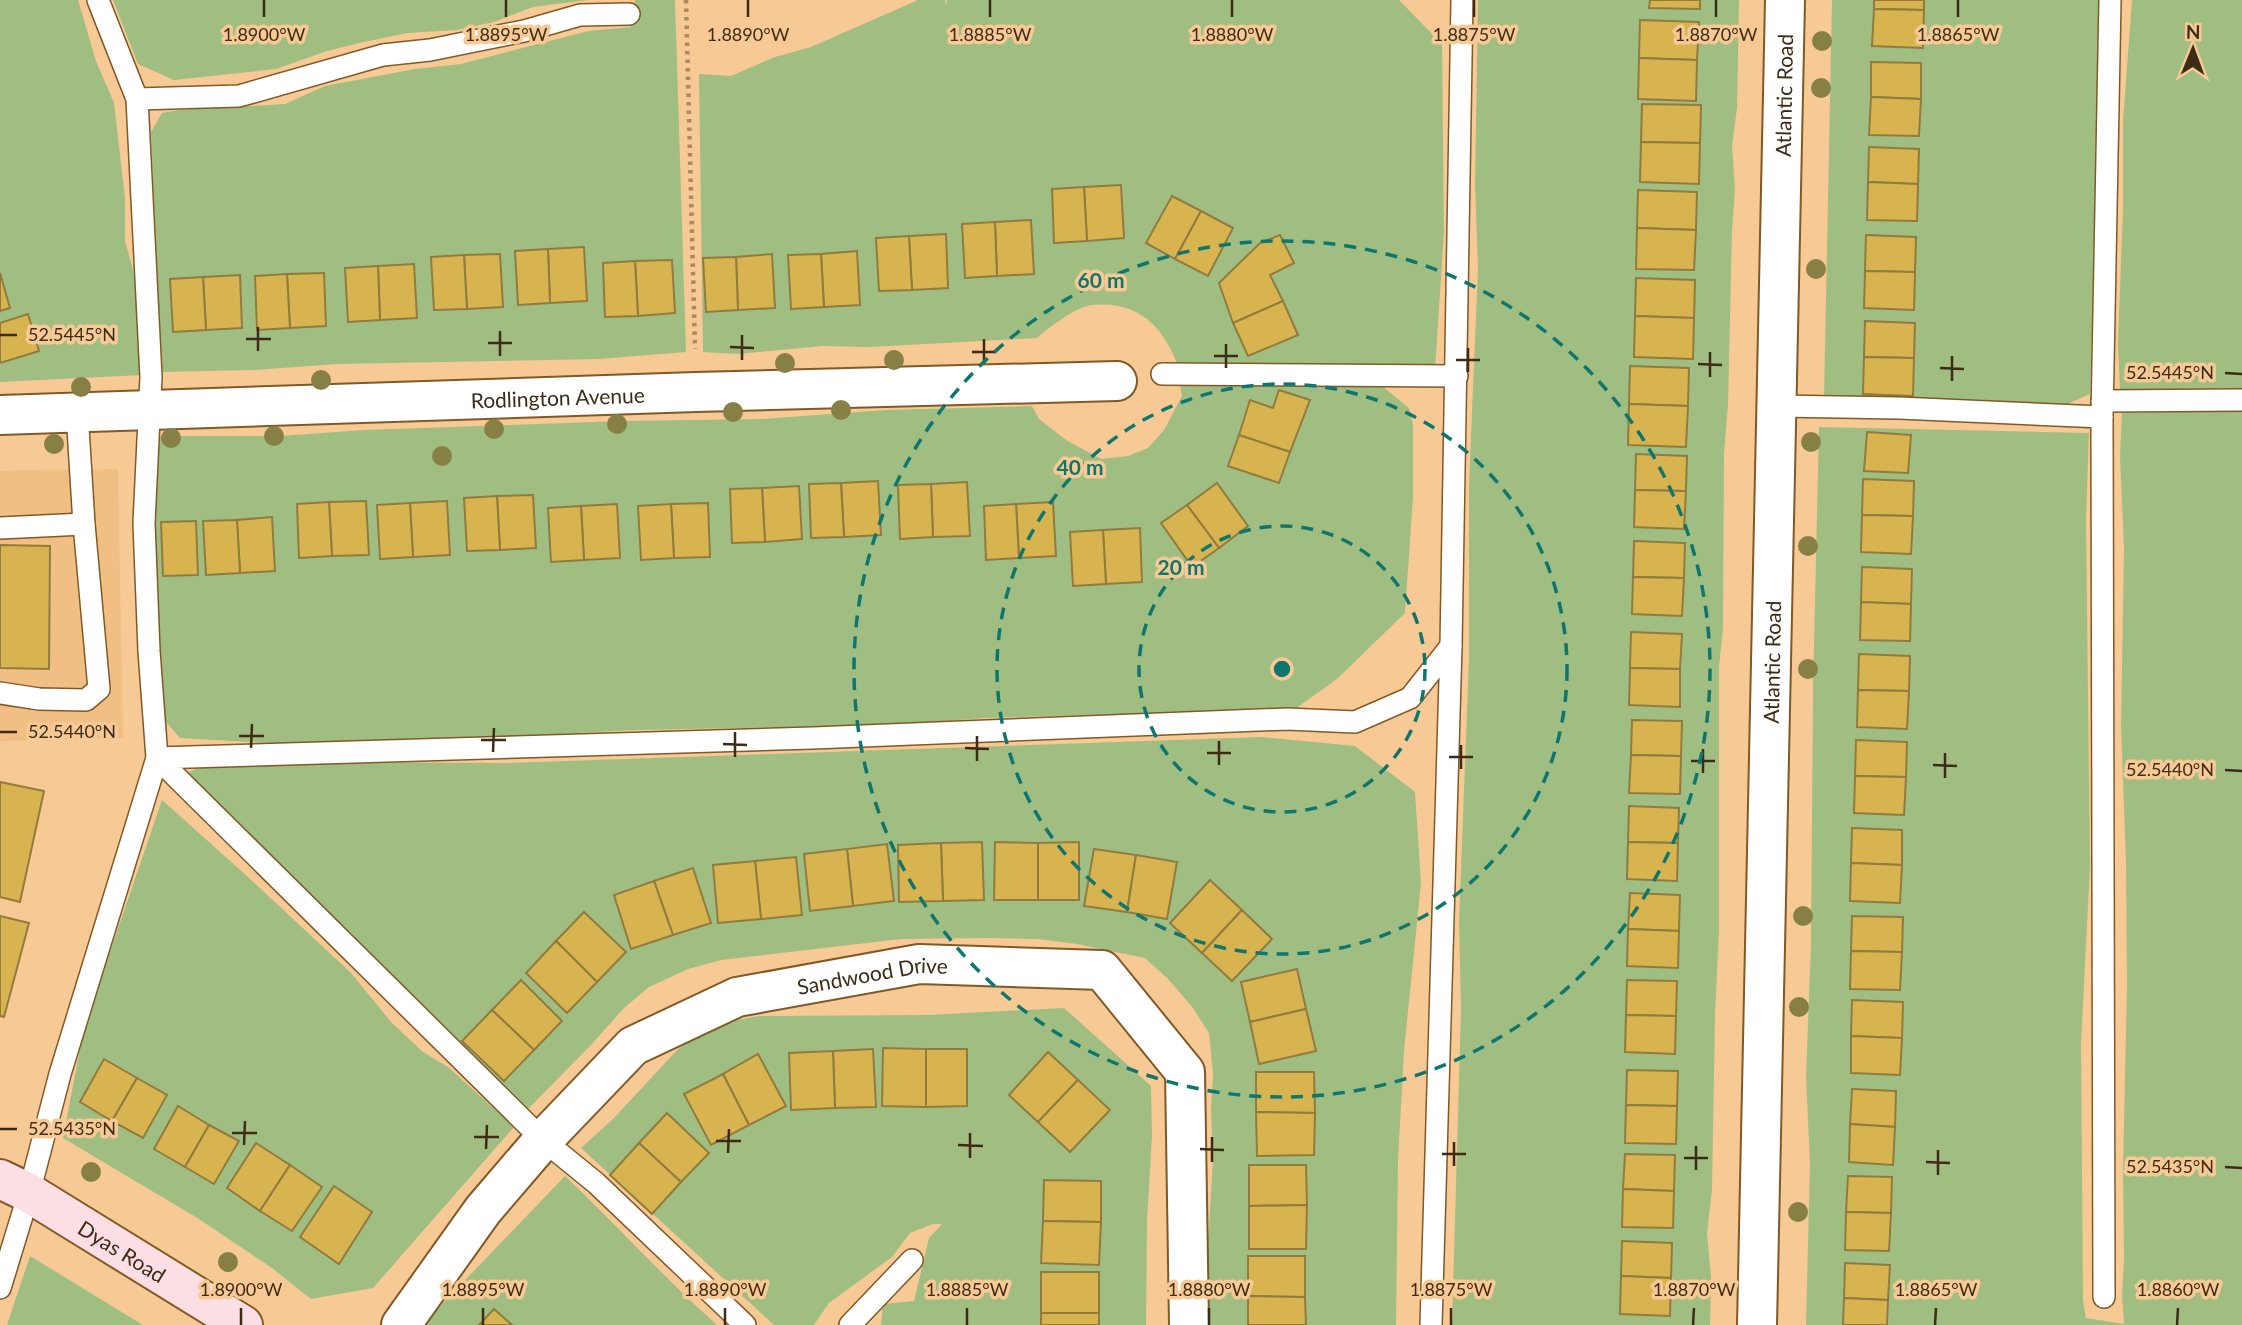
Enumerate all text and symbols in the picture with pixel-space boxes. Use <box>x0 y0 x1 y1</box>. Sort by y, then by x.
north arrow <box>2158 14 2228 84</box>
text: N <box>2186 20 2201 43</box>
text: 1.8900°W <box>223 23 306 45</box>
text: 1.8895°W <box>465 23 548 45</box>
text: 1.8890°W <box>707 23 790 45</box>
text: 1.8885°W <box>949 23 1032 45</box>
text: 1.8880°W <box>1191 23 1274 45</box>
text: 1.8875°W <box>1433 23 1516 45</box>
text: 1.8870°W <box>1675 23 1758 45</box>
text: 1.8865°W <box>1917 23 2000 45</box>
street label: Atlantic Road <box>1769 33 1797 157</box>
text: 60 m <box>1077 267 1125 292</box>
text: 52.5445°N <box>28 323 116 345</box>
text: 52.5445°N <box>2126 361 2214 383</box>
street label: Rodlington Avenue <box>470 381 645 412</box>
text: 40 m <box>1056 454 1104 479</box>
text: 20 m <box>1157 554 1205 579</box>
street label: Atlantic Road <box>1757 600 1785 724</box>
centre of rings <box>1270 657 1294 681</box>
text: 52.5440°N <box>28 720 116 742</box>
text: 52.5440°N <box>2126 758 2214 780</box>
street label: Sandwood Drive <box>795 951 948 998</box>
text: 52.5435°N <box>28 1117 116 1139</box>
text: 52.5435°N <box>2126 1155 2214 1177</box>
street label: Dyas Road <box>74 1214 171 1287</box>
text: 1.8900°W <box>200 1278 283 1300</box>
text: 1.8895°W <box>442 1278 525 1300</box>
text: 1.8890°W <box>684 1278 767 1300</box>
text: 1.8885°W <box>926 1278 1009 1300</box>
text: 1.8880°W <box>1168 1278 1251 1300</box>
text: 1.8875°W <box>1410 1278 1493 1300</box>
text: 1.8870°W <box>1653 1278 1736 1300</box>
text: 1.8865°W <box>1895 1278 1978 1300</box>
text: 1.8860°W <box>2137 1278 2220 1300</box>

